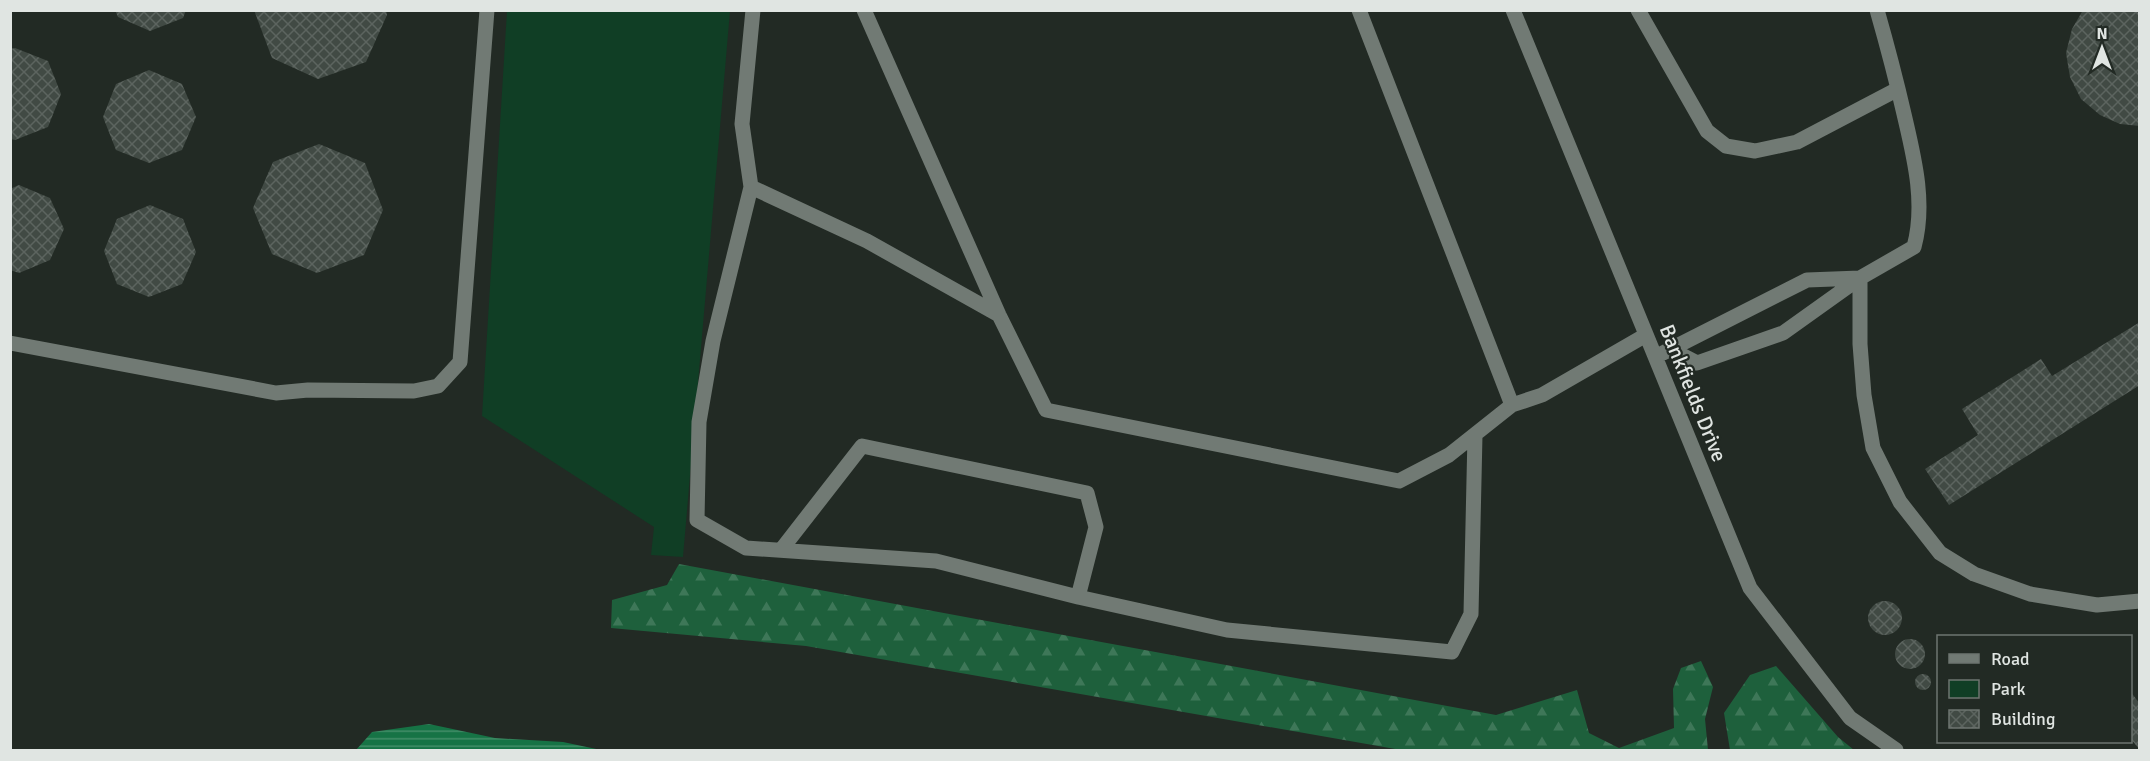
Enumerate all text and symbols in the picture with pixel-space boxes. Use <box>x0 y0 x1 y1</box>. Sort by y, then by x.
north arrow <box>2072 18 2132 78</box>
text: N <box>2096 24 2108 44</box>
street label: Bankfields Drive <box>1654 320 1732 466</box>
legend <box>1937 635 2132 743</box>
text: Road <box>1991 648 2030 670</box>
text: Park <box>1991 678 2026 700</box>
text: Building <box>1991 708 2055 730</box>

